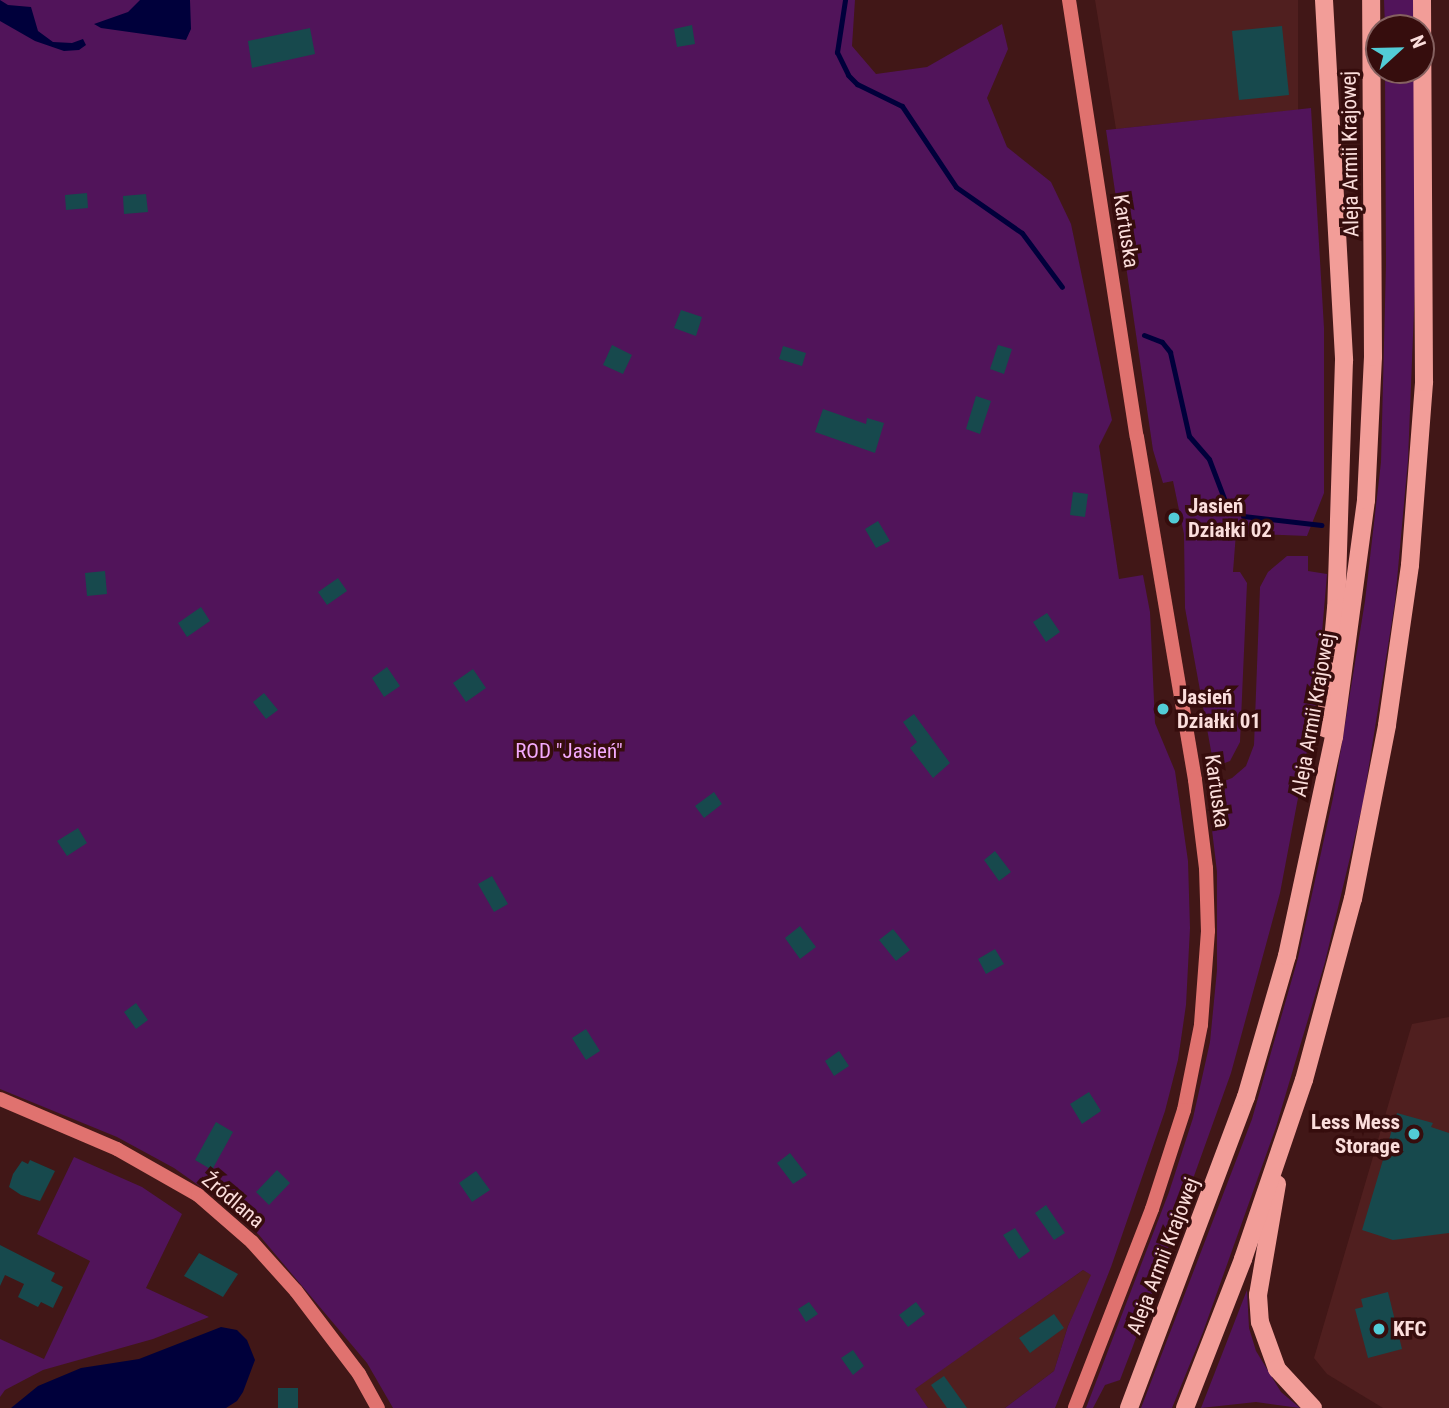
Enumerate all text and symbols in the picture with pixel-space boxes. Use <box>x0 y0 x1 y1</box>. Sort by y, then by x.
north arrow <box>1365 14 1435 84</box>
text: N <box>1405 32 1431 51</box>
street label: Aleja Armii Krajowej <box>1336 71 1364 237</box>
street label: Kartuska <box>1108 193 1144 269</box>
place label: Jasień Działki 02 <box>1188 493 1272 543</box>
marker: Jasień Działki 02 <box>1166 510 1182 526</box>
street label: Aleja Armii Krajowej <box>1286 631 1340 799</box>
place label: Jasień Działki 01 <box>1177 684 1261 734</box>
marker: Jasień Działki 01 <box>1155 701 1171 717</box>
park label: ROD "Jasień" <box>515 738 623 764</box>
street label: Kartuska <box>1199 753 1235 829</box>
place label: Less Mess Storage <box>1311 1109 1400 1159</box>
marker: Less Mess Storage <box>1406 1126 1422 1142</box>
street label: Źródlana <box>197 1167 269 1233</box>
street label: Aleja Armii Krajowej <box>1121 1174 1205 1338</box>
place label: KFC <box>1393 1316 1427 1342</box>
marker: KFC <box>1371 1321 1387 1337</box>

